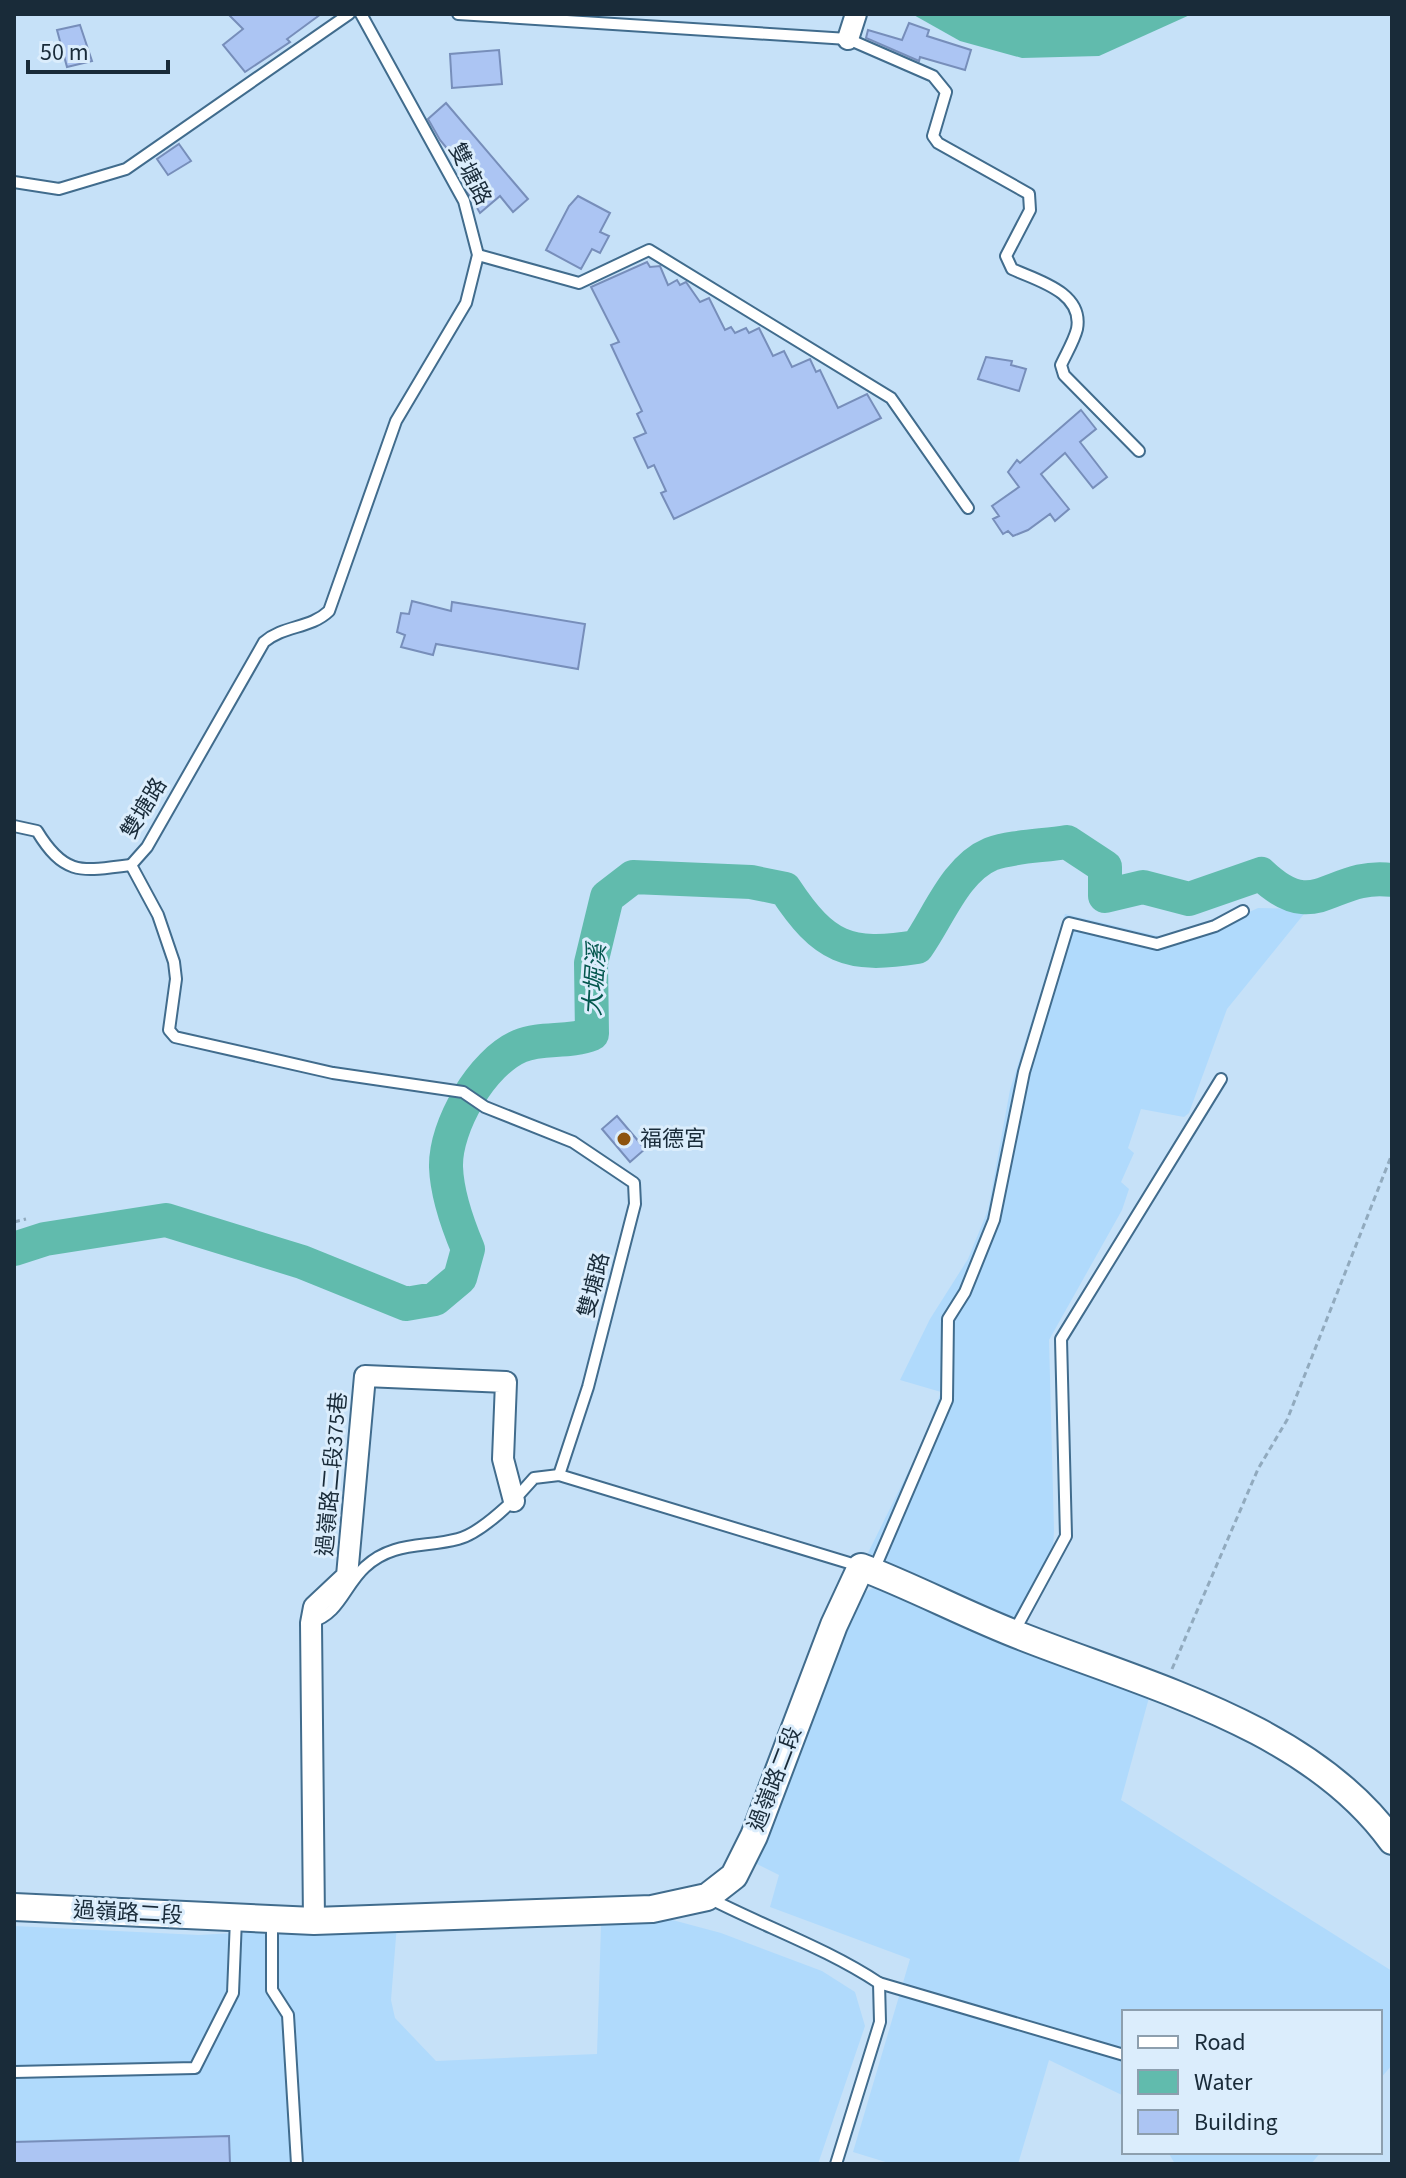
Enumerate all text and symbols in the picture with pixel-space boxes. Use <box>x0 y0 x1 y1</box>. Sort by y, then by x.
scale bar <box>28 24 168 74</box>
text: 50 m <box>40 35 89 70</box>
street label: 雙塘路 <box>441 137 499 211</box>
street label: 雙塘路 <box>113 771 175 845</box>
water label: 大堀溪 <box>575 940 615 1017</box>
place label: 福德宮 <box>640 1123 706 1155</box>
marker: 福德宮 <box>615 1130 633 1148</box>
street label: 雙塘路 <box>570 1249 618 1321</box>
street label: 過嶺路二段375巷 <box>309 1391 355 1557</box>
street label: 過嶺路二段 <box>740 1722 810 1836</box>
street label: 過嶺路二段 <box>72 1894 184 1932</box>
legend <box>1122 2010 1382 2154</box>
text: Road <box>1194 2025 1246 2060</box>
text: Water <box>1194 2065 1253 2100</box>
text: Building <box>1194 2105 1278 2140</box>

